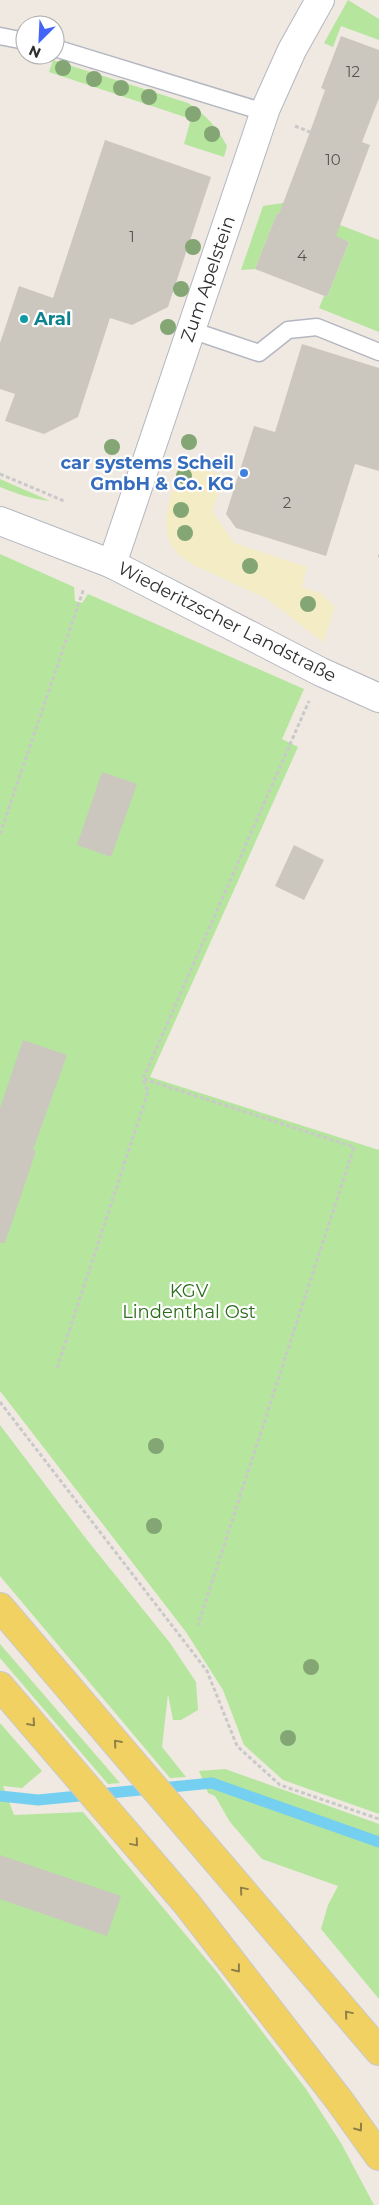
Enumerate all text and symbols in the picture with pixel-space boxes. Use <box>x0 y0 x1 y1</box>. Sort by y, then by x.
north arrow <box>15 15 65 65</box>
text: N <box>26 41 44 62</box>
house number: 12 <box>346 62 360 81</box>
house number: 10 <box>325 150 341 169</box>
street label: Zum Apelstein <box>176 213 240 345</box>
house number: 1 <box>129 227 135 246</box>
house number: 4 <box>297 246 307 265</box>
place label: Aral <box>33 308 71 330</box>
marker: Aral <box>18 313 30 325</box>
place label: car systems Scheil GmbH & Co. KG <box>60 452 234 495</box>
marker: car systems Scheil GmbH & Co. KG <box>238 467 250 479</box>
house number: 2 <box>283 493 291 512</box>
street label: Wiederitzscher Landstraße <box>114 557 340 687</box>
park label: KGV Lindenthal Ost <box>122 1280 256 1323</box>
one-way arrow <box>26 1717 35 1726</box>
one-way arrow <box>114 1740 123 1749</box>
one-way arrow <box>129 1837 138 1846</box>
one-way arrow <box>239 1887 248 1896</box>
one-way arrow <box>232 1963 240 1972</box>
one-way arrow <box>344 2011 353 2020</box>
one-way arrow <box>353 2122 362 2132</box>

